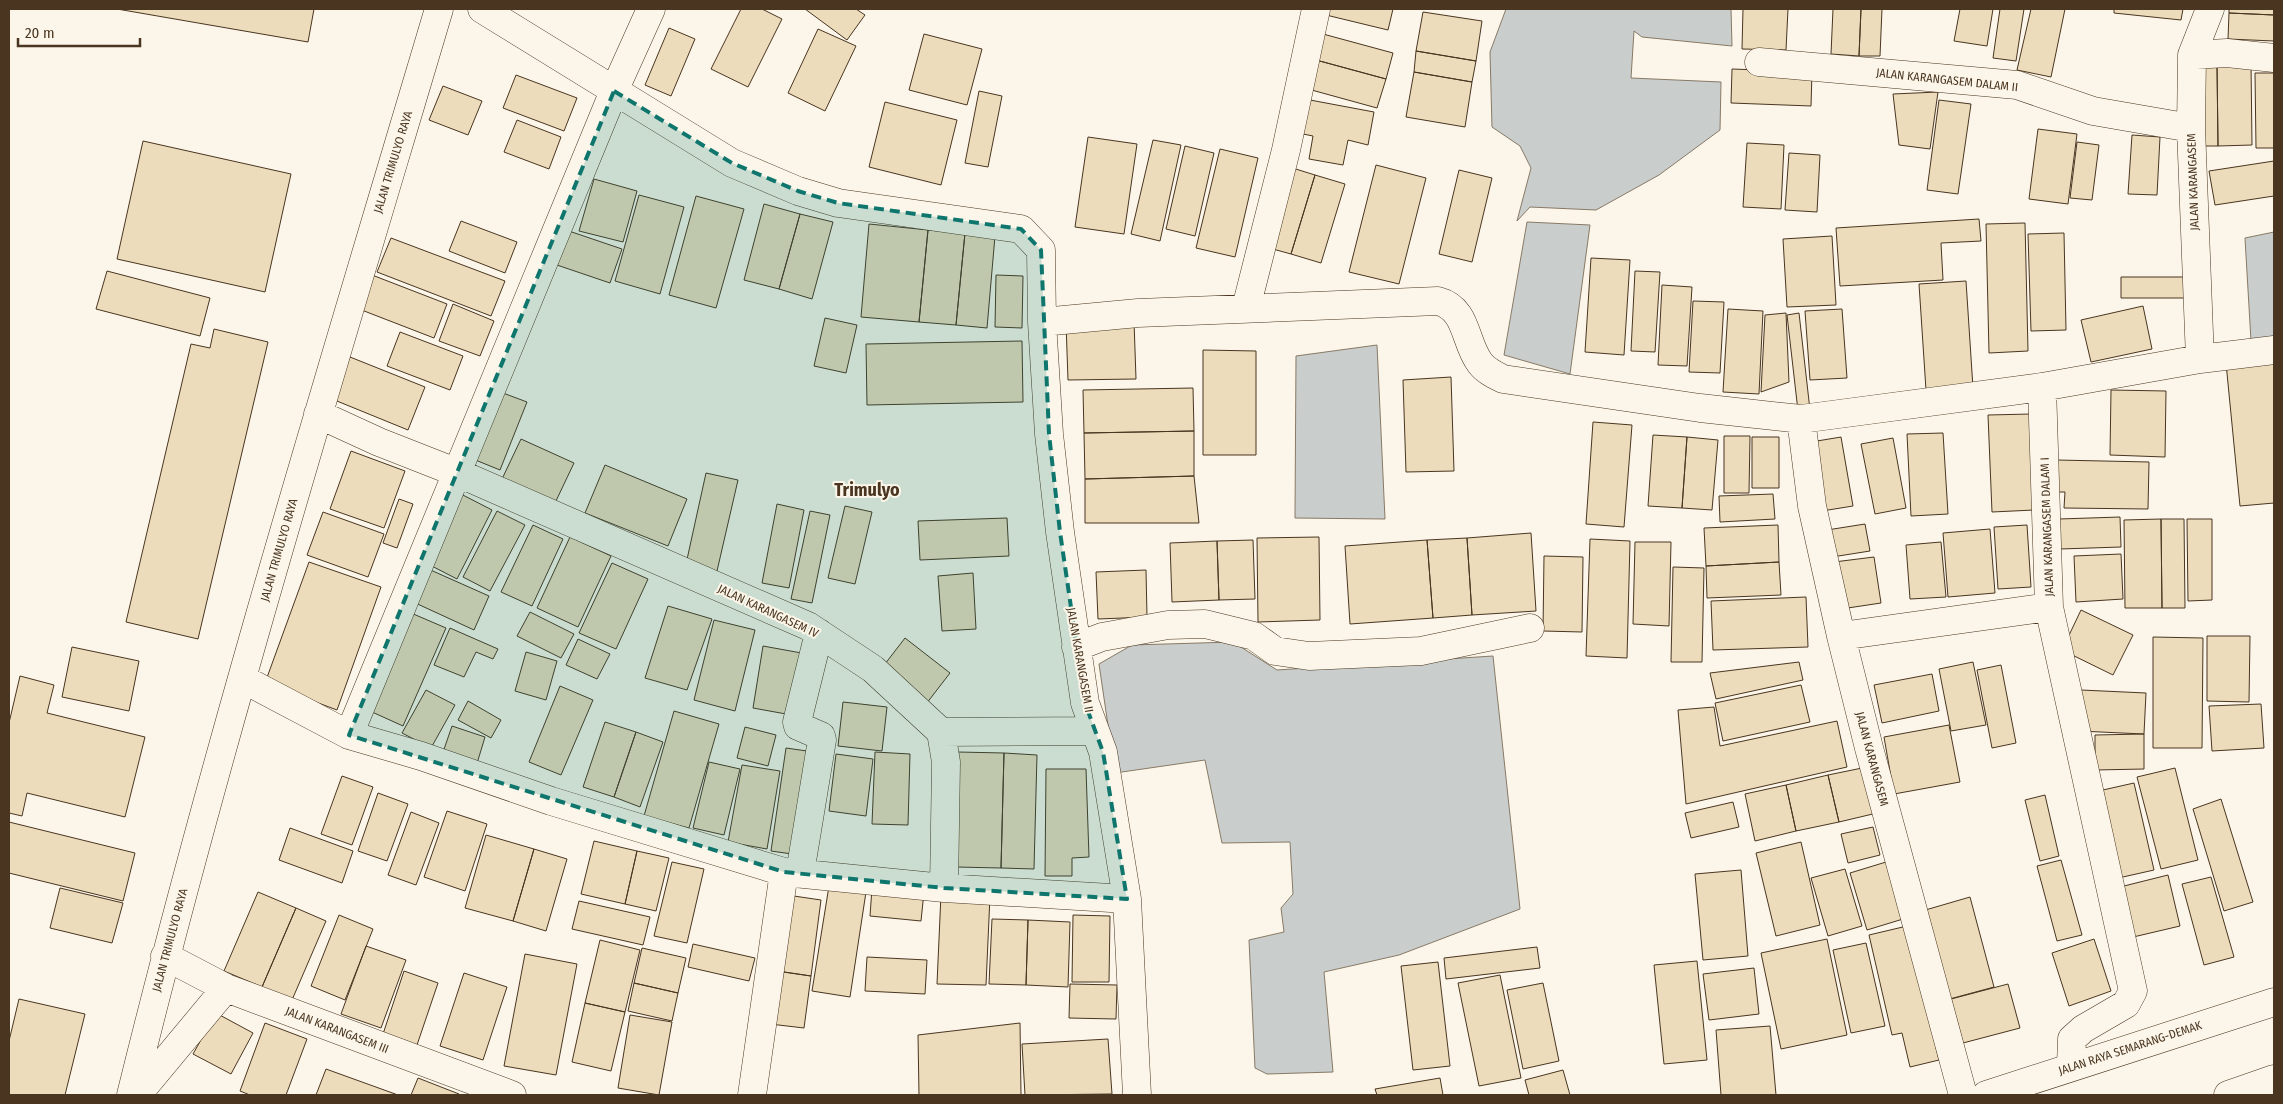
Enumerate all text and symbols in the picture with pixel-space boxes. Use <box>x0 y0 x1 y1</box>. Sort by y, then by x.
scale bar <box>18 15 140 47</box>
text: 20 m <box>25 24 55 42</box>
street label: JALAN KARANGASEM DALAM II <box>1875 66 2019 94</box>
street label: JALAN TRIMULYO RAYA <box>371 108 415 215</box>
street label: JALAN KARANGASEM <box>2184 133 2202 231</box>
street label: JALAN KARANGASEM DALAM I <box>2038 457 2056 597</box>
district label: Trimulyo <box>834 479 900 501</box>
street label: JALAN TRIMULYO RAYA <box>258 496 301 603</box>
street label: JALAN KARANGASEM IV <box>715 582 821 641</box>
street label: JALAN KARANGASEM II <box>1064 606 1096 714</box>
street label: JALAN KARANGASEM <box>1853 710 1891 808</box>
street label: JALAN TRIMULYO RAYA <box>149 886 191 993</box>
street label: JALAN KARANGASEM III <box>283 1004 391 1056</box>
street label: JALAN RAYA SEMARANG-DEMAK <box>2057 1018 2204 1078</box>

